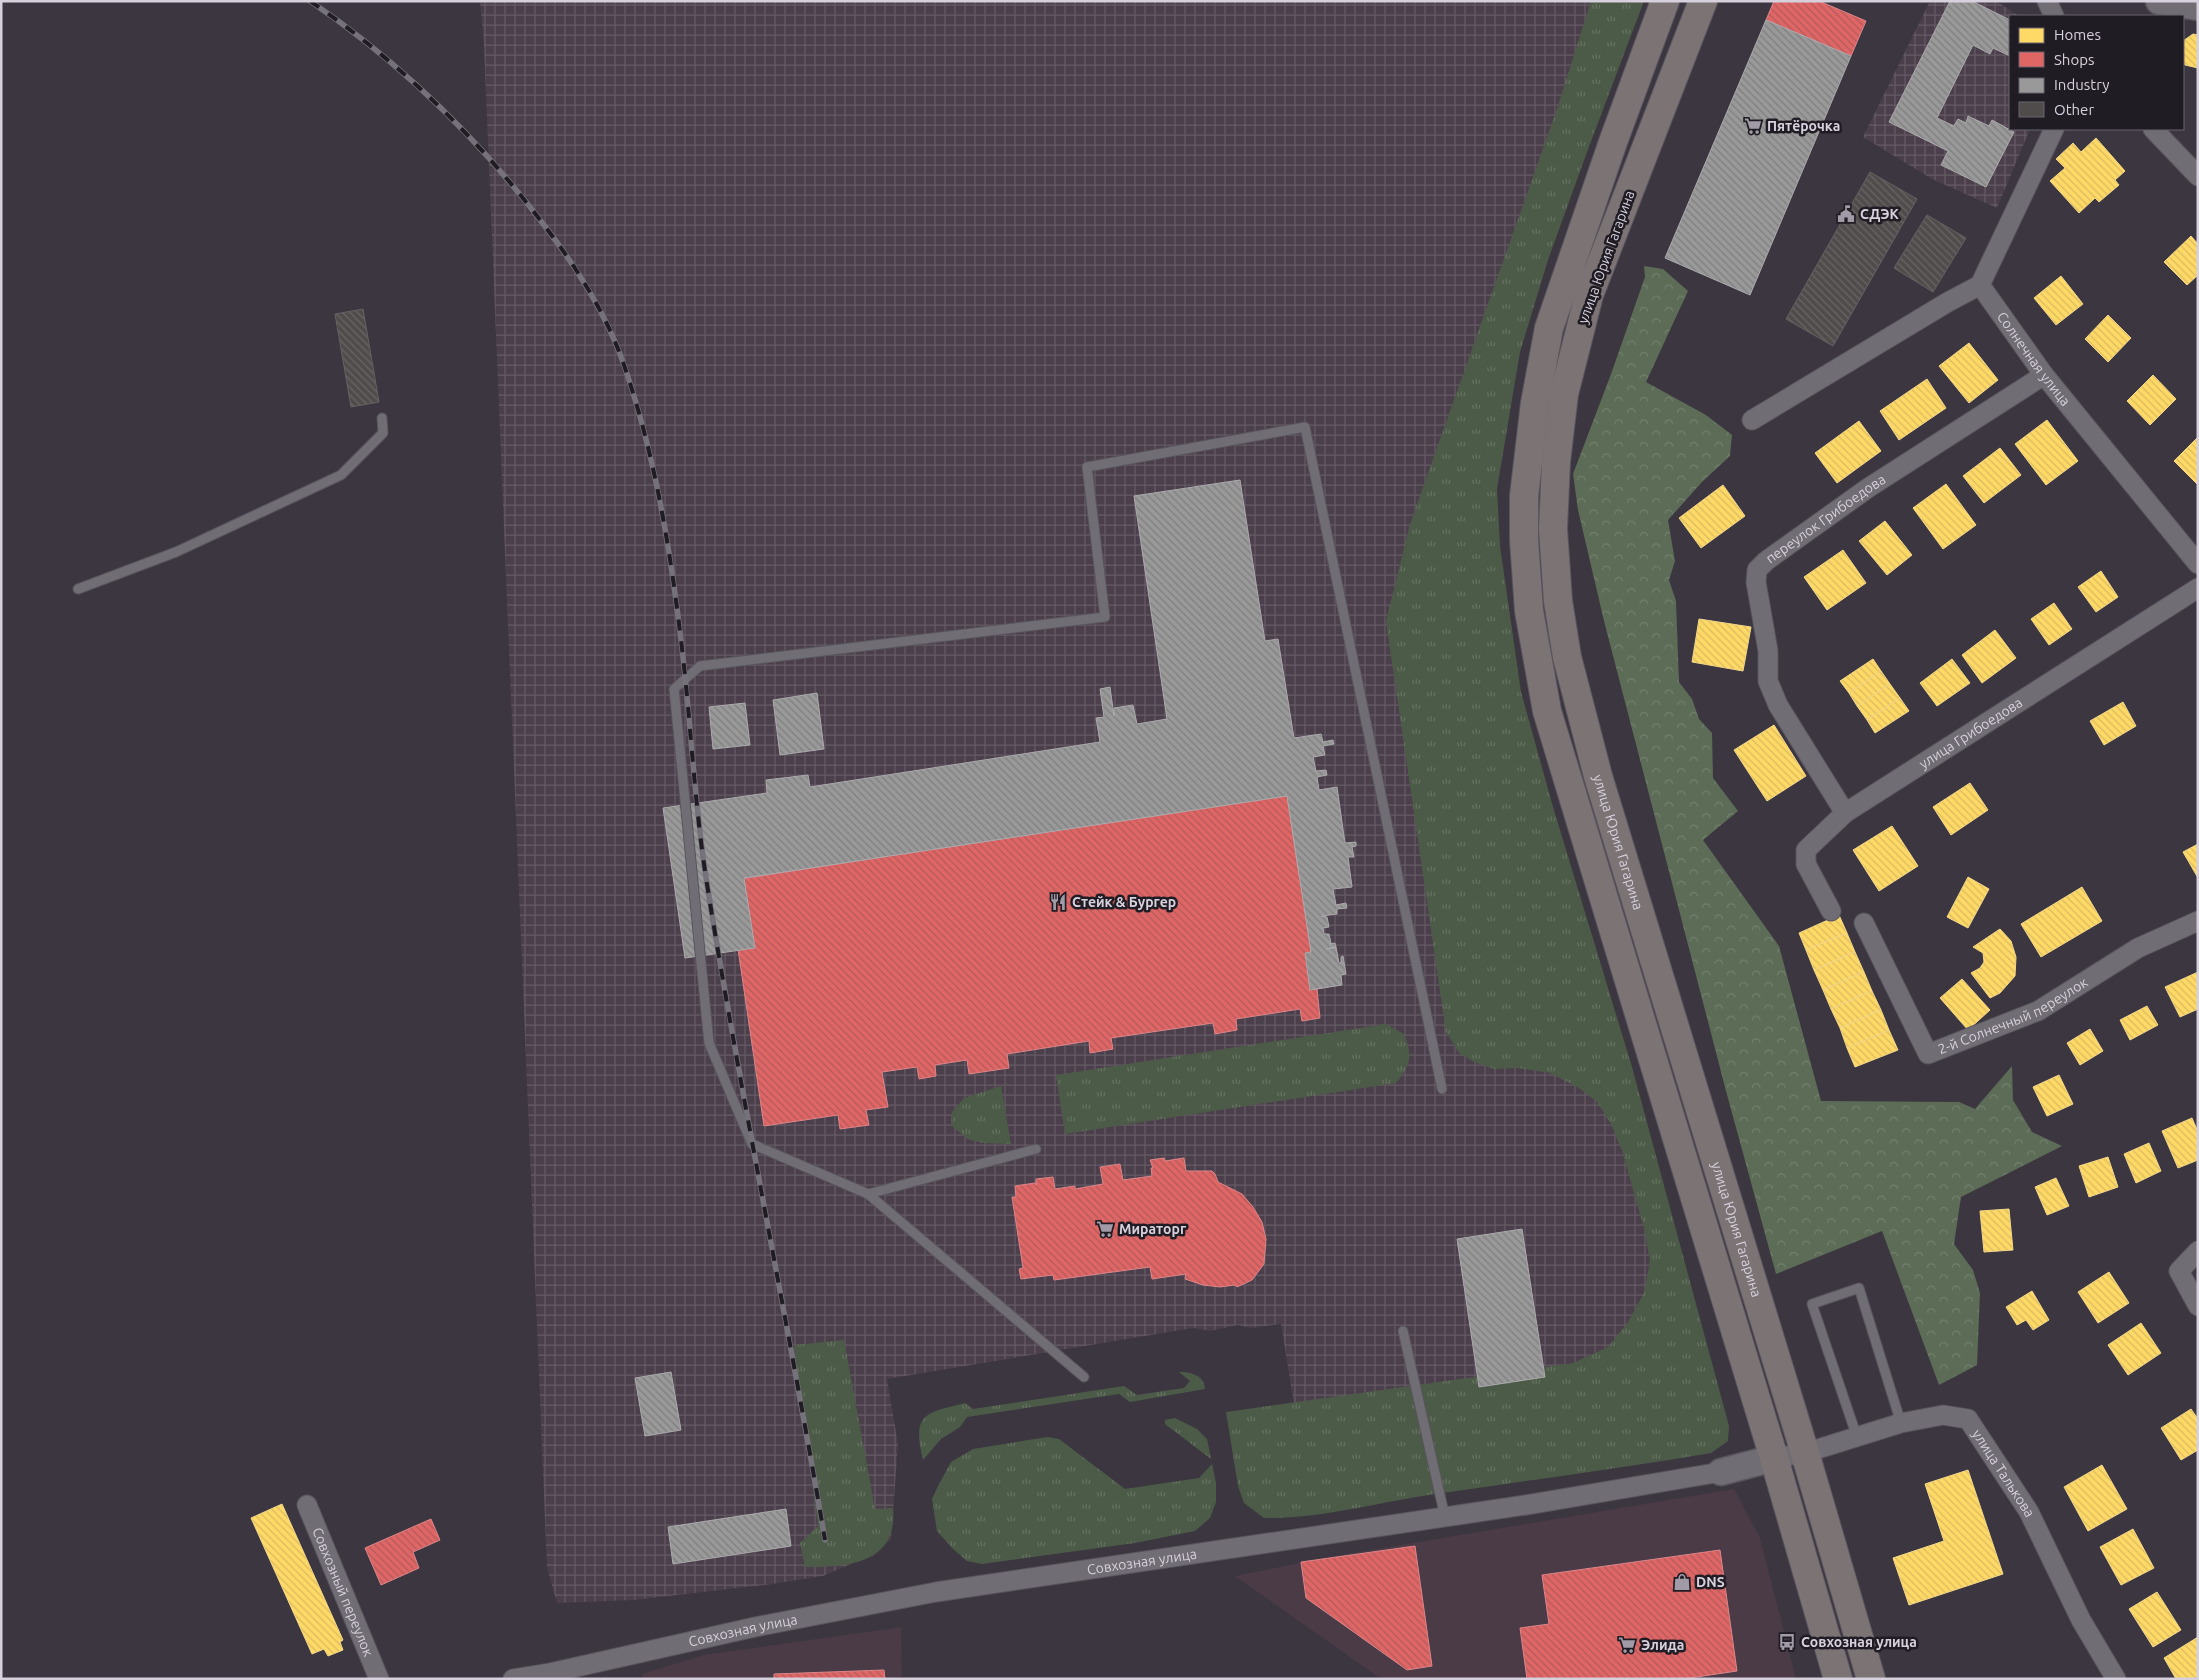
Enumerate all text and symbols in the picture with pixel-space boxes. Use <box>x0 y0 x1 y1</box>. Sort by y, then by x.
legend <box>2009 15 2184 130</box>
text: Homes <box>2054 26 2101 43</box>
text: Shops <box>2054 51 2095 68</box>
text: Industry <box>2054 76 2109 93</box>
text: Other <box>2054 101 2094 118</box>
supermarket icon: Пятёрочка <box>1743 116 1763 136</box>
place label: Пятёрочка <box>1767 118 1840 134</box>
street label: улица Юрия Гагарина <box>1574 188 1638 326</box>
public building icon: СДЭК <box>1836 204 1856 224</box>
place label: СДЭК <box>1860 206 1900 222</box>
street label: Солнечная улица <box>1994 309 2074 409</box>
street label: переулок Грибоедова <box>1763 471 1888 567</box>
street label: улица Грибоедова <box>1916 694 2025 772</box>
street label: улица Юрия Гагарина <box>1590 772 1646 912</box>
restaurant icon: Стейк & Бургер <box>1048 892 1068 912</box>
place label: Стейк & Бургер <box>1072 894 1176 910</box>
street label: 2-й Солнечный переулок <box>1936 974 2090 1057</box>
street label: улица Юрия Гагарина <box>1708 1160 1765 1299</box>
supermarket icon: Мираторг <box>1095 1219 1115 1239</box>
place label: Мираторг <box>1119 1221 1187 1237</box>
street label: улица Талькова <box>1969 1426 2038 1520</box>
street label: Совхозный переулок <box>309 1525 377 1659</box>
street label: Совхозная улица <box>1086 1546 1198 1578</box>
shop icon: DNS <box>1672 1572 1692 1592</box>
place label: DNS <box>1696 1574 1725 1590</box>
street label: Совхозная улица <box>687 1611 799 1650</box>
bus stop icon: Совхозная улица <box>1777 1632 1797 1652</box>
place label: Совхозная улица <box>1801 1634 1917 1650</box>
supermarket icon: Элида <box>1617 1635 1637 1655</box>
place label: Элида <box>1641 1637 1684 1653</box>

